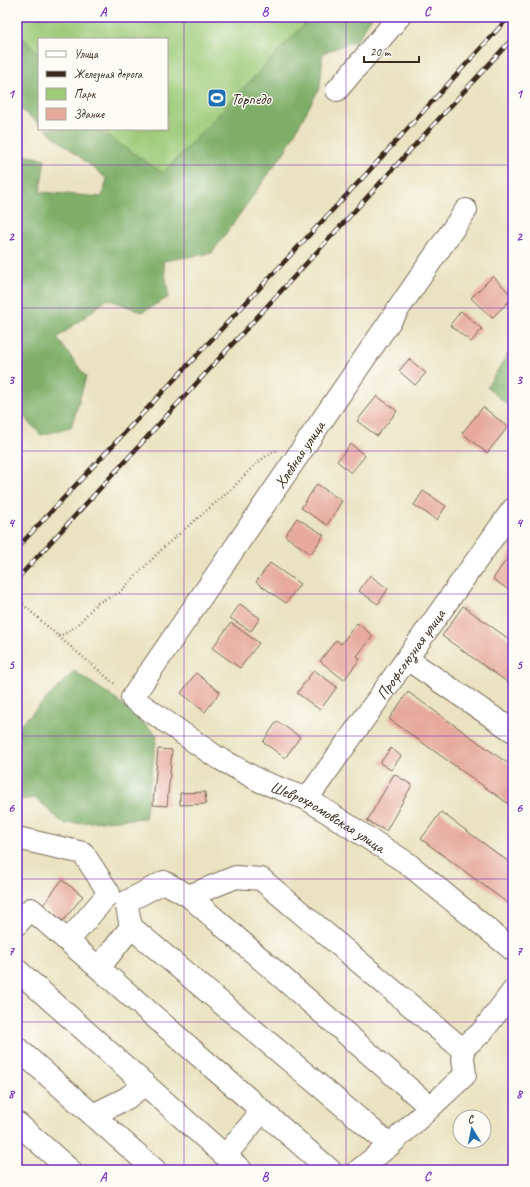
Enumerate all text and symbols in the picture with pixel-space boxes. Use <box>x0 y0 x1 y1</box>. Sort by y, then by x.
text: A <box>100 4 108 20</box>
text: B <box>262 4 270 20</box>
text: C <box>424 4 432 20</box>
legend <box>38 38 168 130</box>
scale bar <box>364 38 419 64</box>
text: 20 m <box>370 44 392 60</box>
text: Улица <box>74 46 99 62</box>
text: Железная дорога <box>74 66 143 82</box>
text: 1 <box>8 86 16 102</box>
text: Парк <box>74 86 97 102</box>
text: 1 <box>516 86 524 102</box>
sports icon: Торпедо <box>206 87 228 109</box>
place label: Торпедо <box>231 89 272 109</box>
text: Здание <box>74 106 105 122</box>
text: 2 <box>8 229 15 245</box>
text: 2 <box>516 229 523 245</box>
text: 3 <box>8 372 15 388</box>
text: 3 <box>516 372 523 388</box>
street label: Хлебная улица <box>270 416 330 492</box>
text: 4 <box>8 515 16 531</box>
text: 4 <box>516 515 524 531</box>
street label: Профсоюзная улица <box>372 604 451 704</box>
text: 5 <box>8 657 15 673</box>
text: 5 <box>516 657 523 673</box>
street label: Шеврохромовская улица <box>267 777 390 858</box>
text: 6 <box>8 800 15 816</box>
text: 6 <box>516 800 523 816</box>
text: 7 <box>8 943 15 959</box>
text: 7 <box>516 943 523 959</box>
text: 8 <box>8 1086 16 1102</box>
text: 8 <box>516 1086 524 1102</box>
north arrow <box>452 1109 492 1149</box>
text: С <box>466 1112 476 1127</box>
text: A <box>100 1169 108 1185</box>
text: B <box>262 1169 270 1185</box>
text: C <box>424 1169 432 1185</box>

